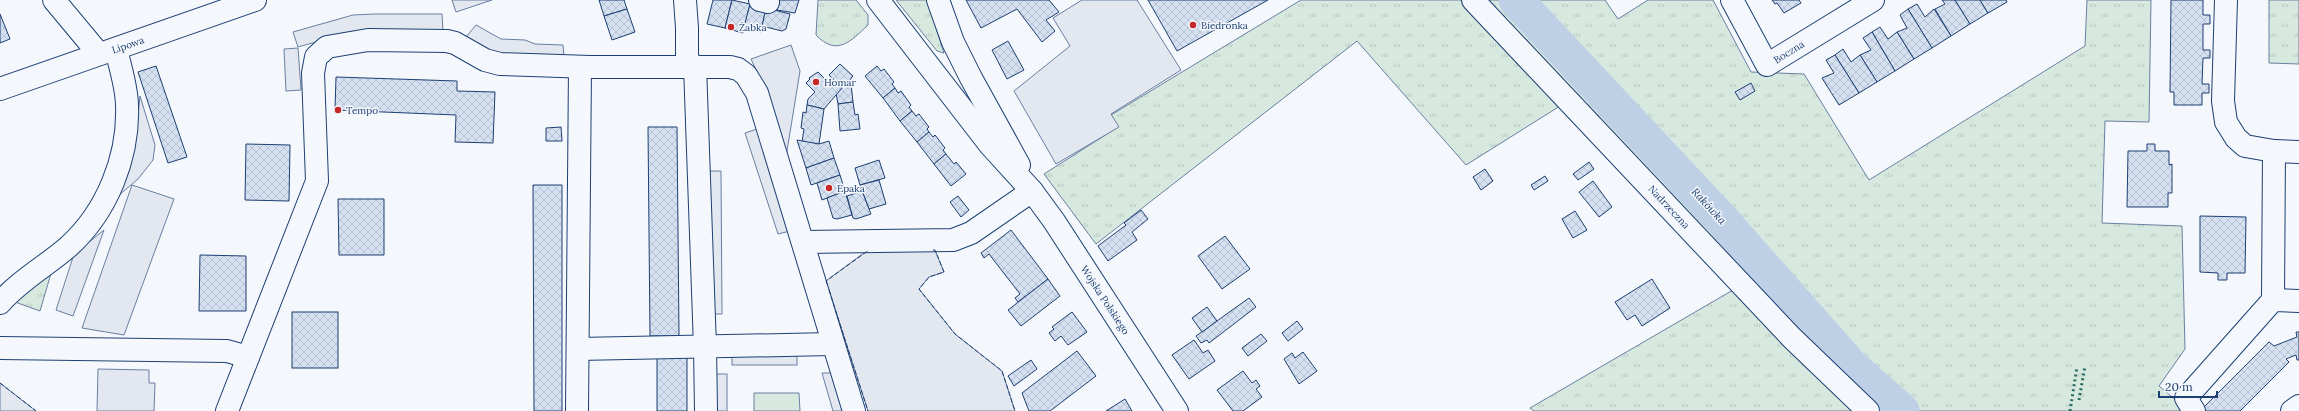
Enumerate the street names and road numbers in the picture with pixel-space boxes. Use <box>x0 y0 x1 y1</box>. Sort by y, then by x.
street label: Lipowa <box>110 33 146 57</box>
street label: Boczna <box>1771 38 1807 66</box>
street label: Nadrzeczna <box>1645 182 1693 232</box>
street label: Wojska Polskiego <box>1078 263 1132 337</box>

